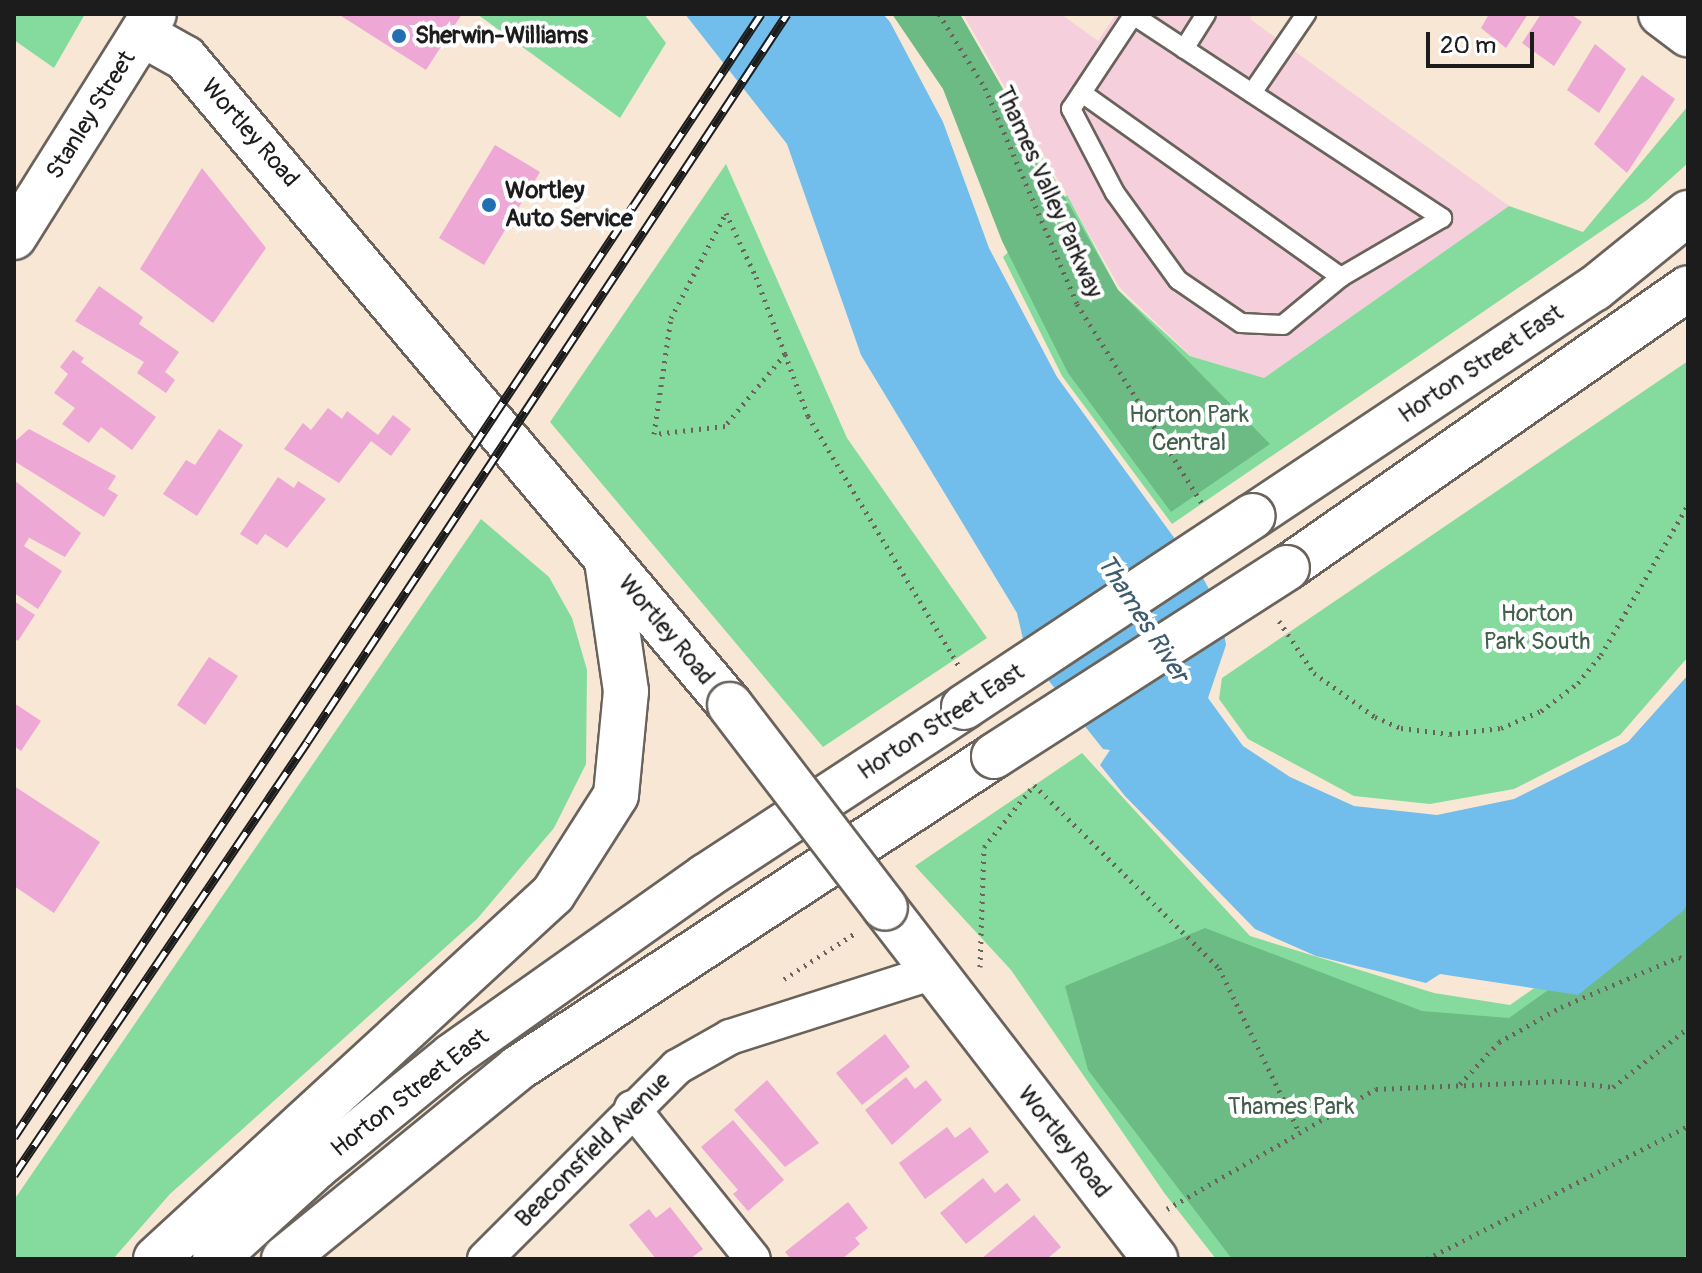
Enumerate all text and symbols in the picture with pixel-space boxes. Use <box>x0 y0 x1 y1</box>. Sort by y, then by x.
scale bar <box>1430 16 1538 66</box>
place label: Sherwin-Williams <box>415 22 588 50</box>
marker: Sherwin-Williams <box>390 27 408 45</box>
text: 20 m <box>1440 31 1496 60</box>
street label: Stanley Street <box>40 46 142 184</box>
street label: Wortley Road <box>195 73 305 193</box>
street label: Thames Valley Parkway <box>989 82 1109 302</box>
place label: Wortley Auto Service <box>505 177 633 233</box>
marker: Wortley Auto Service <box>480 196 498 214</box>
street label: Horton Street East <box>1393 298 1569 430</box>
park label: Horton Park Central <box>1129 401 1249 457</box>
water label: Thames River <box>1089 549 1195 689</box>
street label: Wortley Road <box>612 569 720 691</box>
park label: Horton Park South <box>1483 600 1591 656</box>
street label: Horton Street East <box>853 658 1029 786</box>
street label: Horton Street East <box>325 1023 495 1163</box>
street label: Beaconsfield Avenue <box>509 1066 677 1234</box>
street label: Wortley Road <box>1011 1080 1117 1204</box>
park label: Thames Park <box>1228 1093 1354 1121</box>

